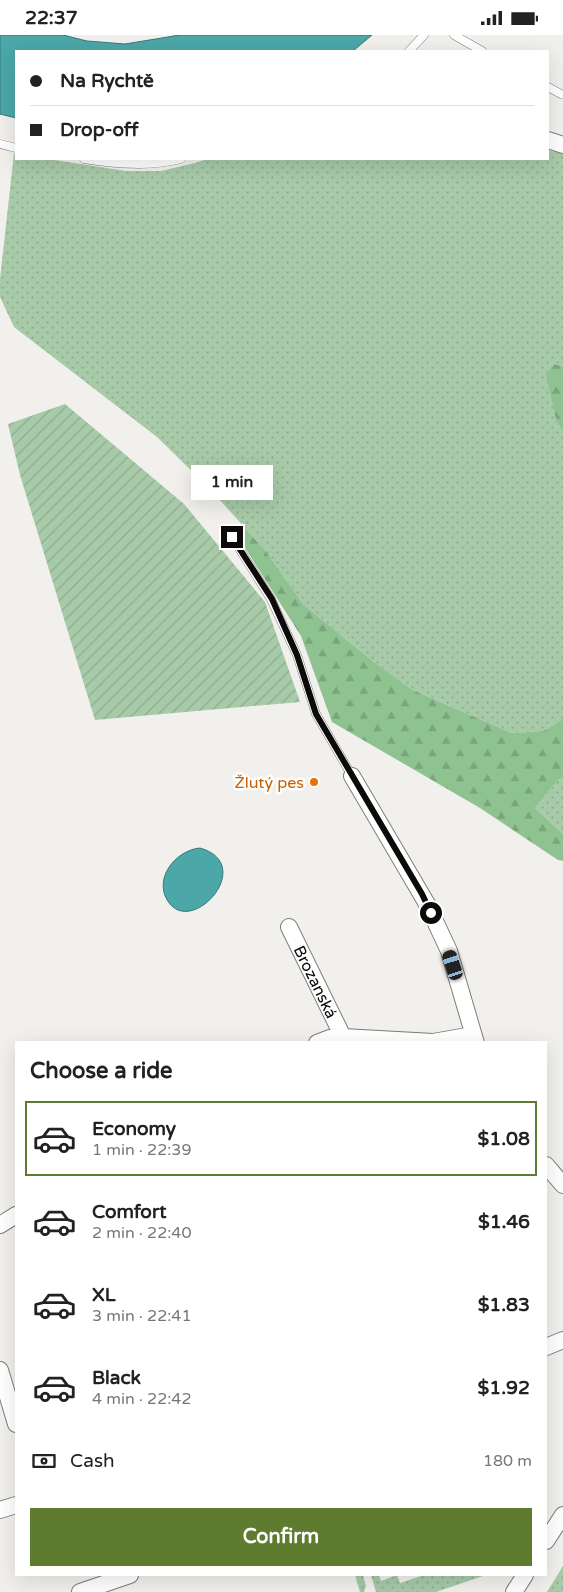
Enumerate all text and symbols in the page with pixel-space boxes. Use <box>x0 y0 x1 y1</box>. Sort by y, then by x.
text: 22:37 <box>25 7 78 29</box>
text: Na Rychtě <box>60 70 154 92</box>
text: Drop-off <box>60 119 139 141</box>
callout: 1 min <box>191 465 273 499</box>
text: 1 min <box>211 472 253 492</box>
route end <box>221 526 243 548</box>
place label: Žlutý pes <box>234 773 304 793</box>
marker: Žlutý pes <box>308 776 320 788</box>
route start <box>420 902 442 924</box>
street label: Brozanská <box>289 943 341 1022</box>
car <box>441 948 464 982</box>
text: Choose a ride <box>30 1058 173 1084</box>
icon: car <box>32 1116 77 1161</box>
text: Economy <box>92 1118 176 1140</box>
text: $1.08 <box>478 1128 530 1150</box>
text: 1 min · 22:39 <box>92 1140 191 1160</box>
icon: car <box>32 1199 77 1244</box>
text: Comfort <box>92 1201 166 1223</box>
text: $1.46 <box>478 1211 530 1233</box>
text: 2 min · 22:40 <box>92 1223 191 1243</box>
icon: car <box>32 1282 77 1327</box>
text: XL <box>92 1284 116 1306</box>
text: $1.83 <box>478 1294 530 1316</box>
text: 3 min · 22:41 <box>92 1306 191 1326</box>
icon: car <box>32 1365 77 1410</box>
text: Black <box>92 1367 141 1389</box>
text: $1.92 <box>478 1377 530 1399</box>
text: 4 min · 22:42 <box>92 1389 191 1409</box>
icon: cash <box>30 1447 58 1475</box>
text: Cash <box>70 1450 115 1472</box>
text: 180 m <box>483 1451 532 1471</box>
button: Confirm <box>30 1508 532 1566</box>

